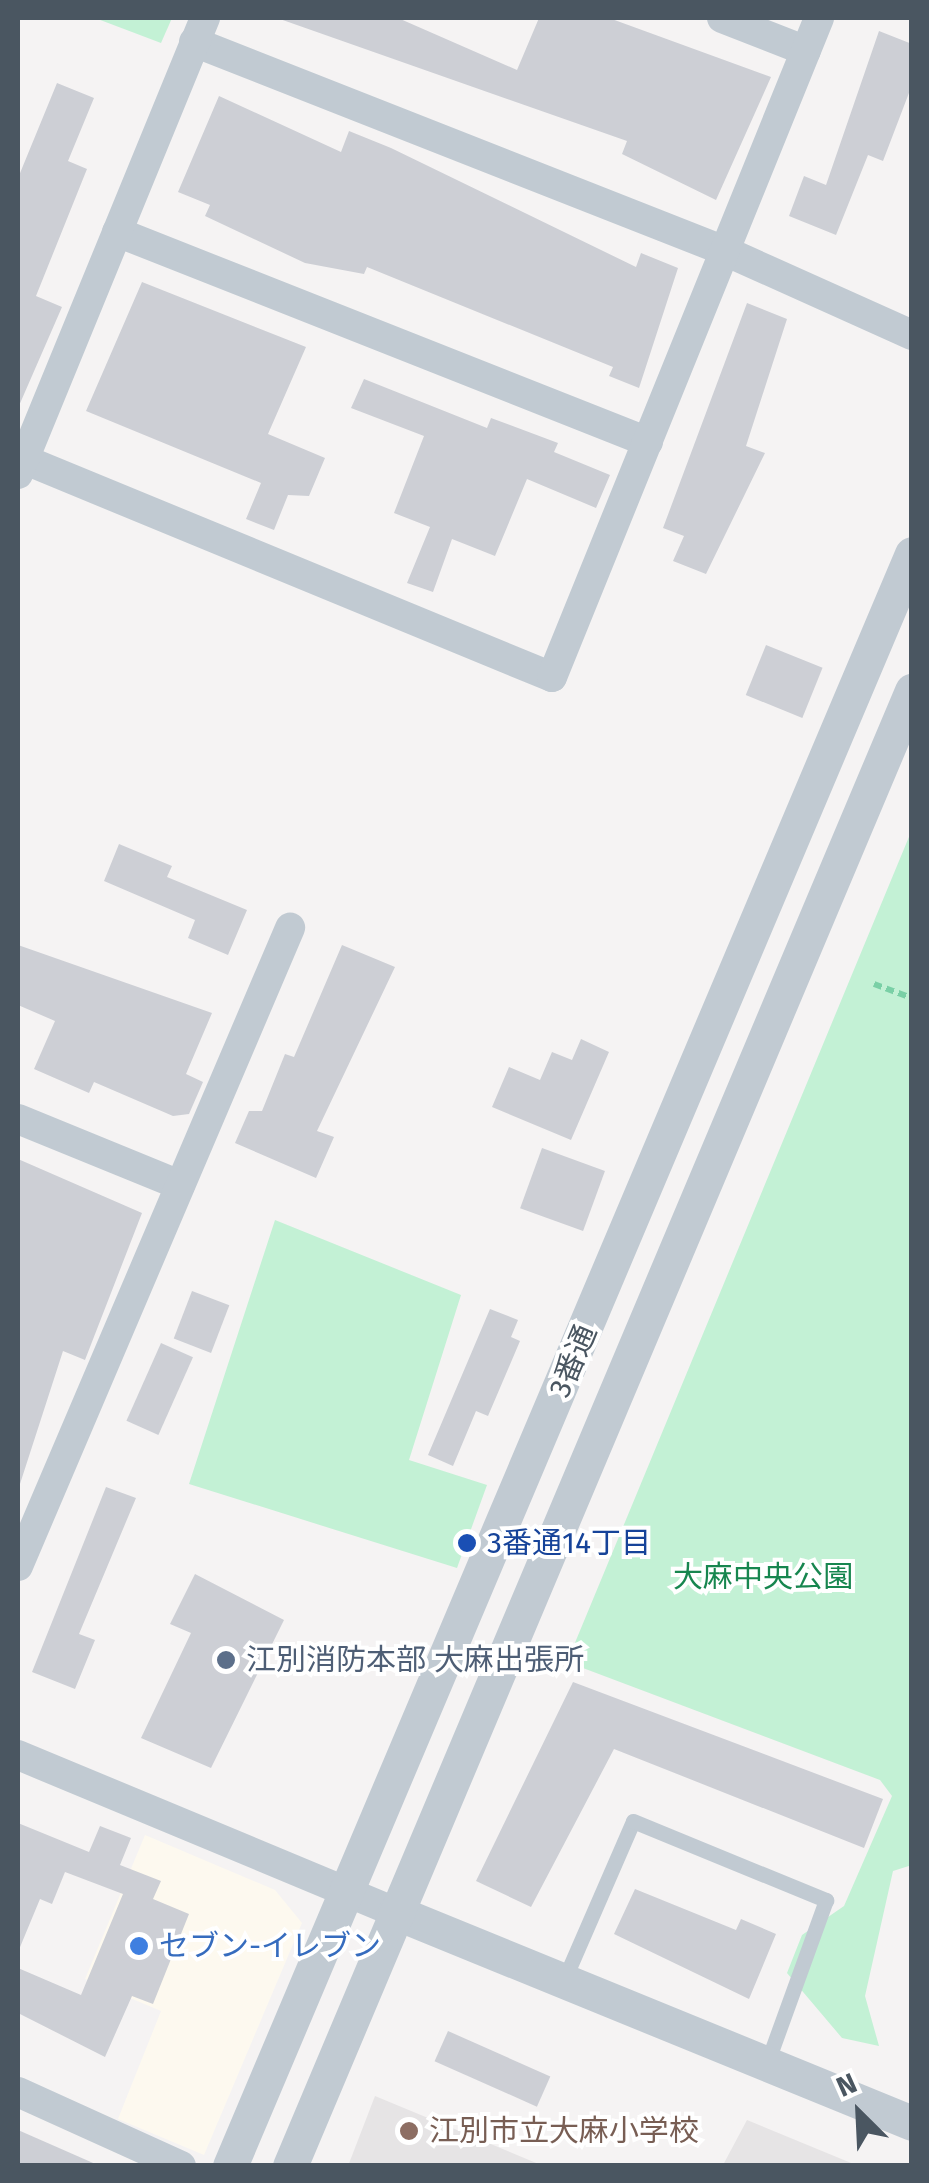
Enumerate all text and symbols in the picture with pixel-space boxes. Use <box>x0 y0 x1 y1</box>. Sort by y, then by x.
street label: 3番通 <box>542 1319 604 1403</box>
place label: 3番通14丁目 <box>487 1525 651 1561</box>
marker: 3番通14丁目 <box>456 1532 478 1554</box>
park label: 大麻中央公園 <box>673 1559 853 1595</box>
place label: 江別消防本部 大麻出張所 <box>246 1642 584 1678</box>
marker: 江別消防本部 大麻出張所 <box>215 1649 237 1671</box>
place label: セブン-イレブン <box>159 1928 381 1964</box>
marker: セブン-イレブン <box>128 1935 150 1957</box>
north arrow <box>809 2063 909 2163</box>
text: N <box>831 2066 862 2104</box>
place label: 江別市立大麻小学校 <box>429 2113 699 2149</box>
marker: 江別市立大麻小学校 <box>398 2120 420 2142</box>

